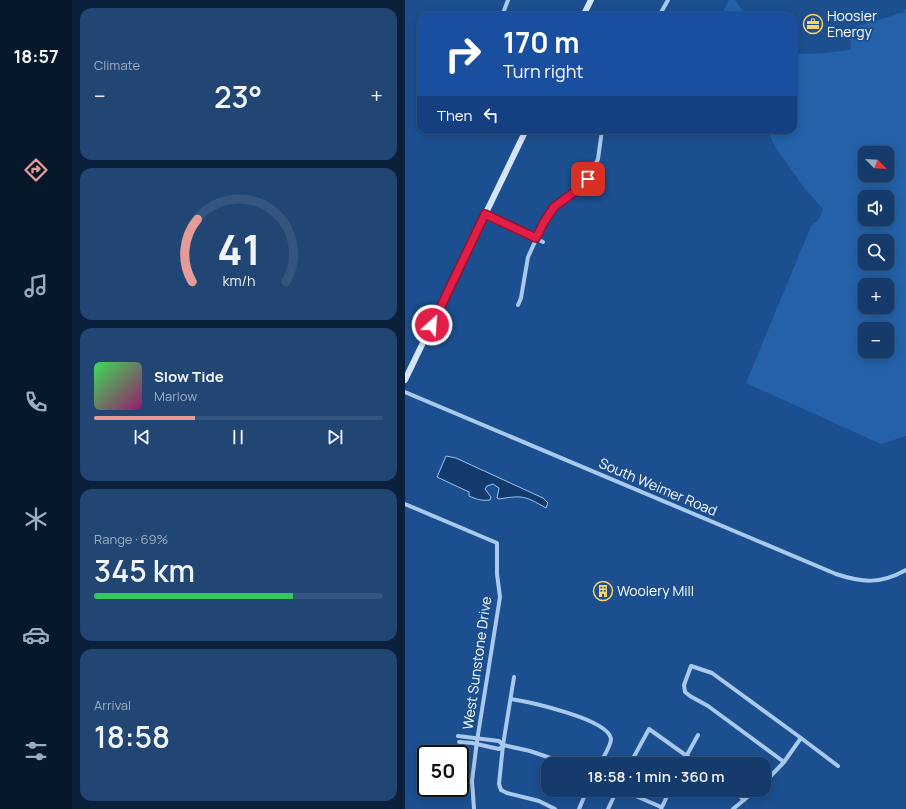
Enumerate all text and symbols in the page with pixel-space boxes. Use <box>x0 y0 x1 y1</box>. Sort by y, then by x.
place label: Hoosier Energy <box>827 6 877 41</box>
office icon: Hoosier Energy <box>802 13 824 35</box>
text: 170 m <box>503 23 579 61</box>
icon: right <box>437 28 489 80</box>
text: 18:57 <box>13 44 59 68</box>
text: Climate <box>94 56 140 74</box>
text: Turn right <box>503 59 584 83</box>
text: 23° <box>214 76 262 117</box>
text: − <box>94 81 106 111</box>
text: + <box>370 81 383 111</box>
icon: left <box>480 104 502 126</box>
text: Then <box>437 105 472 126</box>
north arrow <box>858 146 894 182</box>
map controls <box>858 146 894 358</box>
icon: directions <box>22 156 50 184</box>
pin <box>571 162 605 196</box>
icon: arrive <box>577 168 599 190</box>
button: sound <box>858 190 894 226</box>
text: 41 <box>217 221 260 277</box>
button: search <box>858 234 894 270</box>
text: km/h <box>222 271 255 290</box>
icon: music <box>22 272 50 300</box>
button: + <box>858 278 894 314</box>
position arrow <box>411 304 453 346</box>
button: − <box>858 322 894 358</box>
text: Slow Tide <box>154 366 224 387</box>
text: Marlow <box>154 387 197 405</box>
icon: phone <box>22 388 50 416</box>
icon: previous <box>131 426 153 448</box>
icon: pause <box>227 426 249 448</box>
icon: next <box>324 426 346 448</box>
street label: South Weimer Road <box>596 453 720 520</box>
icon: climate <box>22 505 50 533</box>
text: Range · 69% <box>94 530 168 548</box>
text: 345 km <box>94 550 195 591</box>
building icon: Woolery Mill <box>592 580 614 602</box>
place label: Woolery Mill <box>617 581 694 600</box>
street label: West Sunstone Drive <box>458 595 495 731</box>
icon: car <box>22 621 50 649</box>
text: Arrival <box>94 696 131 714</box>
text: 18:58 <box>94 716 170 757</box>
icon: filters <box>22 737 50 765</box>
speed limit sign: 50 <box>417 745 469 797</box>
text: 18:58 · 1 min · 360 m <box>587 766 725 787</box>

